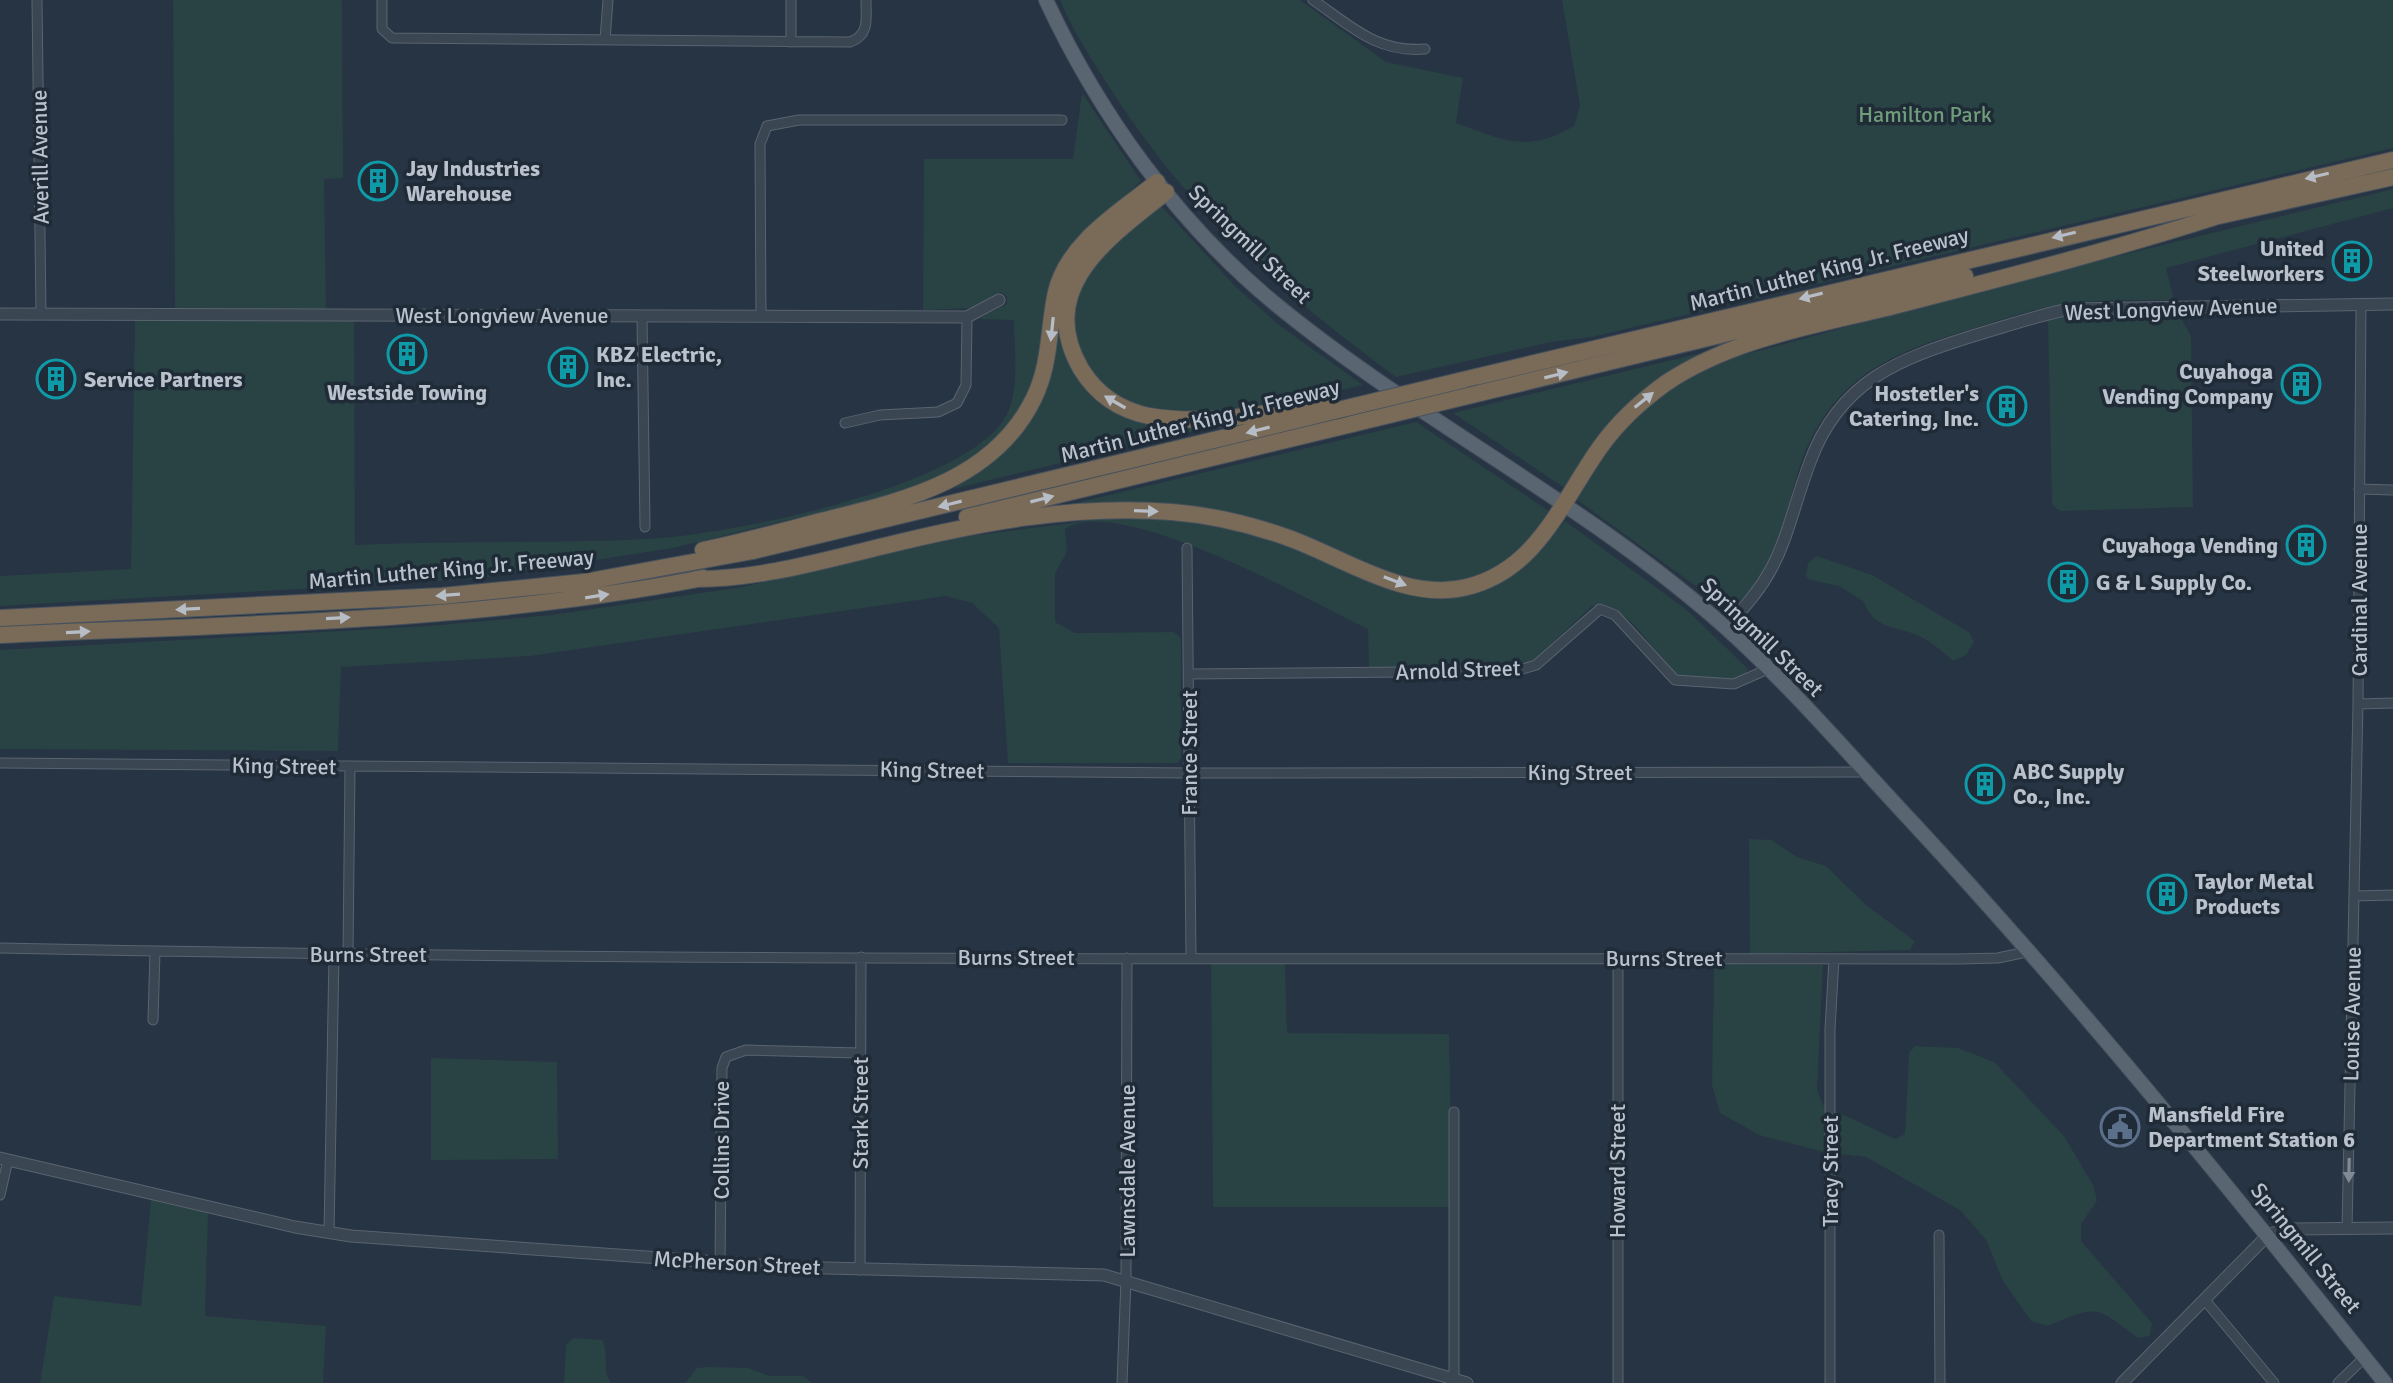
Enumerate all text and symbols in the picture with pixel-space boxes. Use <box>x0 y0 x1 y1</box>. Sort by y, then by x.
street label: Averill Avenue <box>25 89 55 225</box>
park label: Hamilton Park <box>1858 101 1992 128</box>
place label: Jay Industries Warehouse <box>406 155 540 207</box>
building icon: Jay Industries Warehouse <box>357 160 399 202</box>
one-way arrow <box>2304 170 2329 182</box>
street label: Springmill Street <box>1183 179 1317 310</box>
street label: Martin Luther King Jr. Freeway <box>1687 221 1972 317</box>
one-way arrow <box>2051 230 2076 242</box>
place label: United Steelworkers <box>2198 235 2324 287</box>
building icon: United Steelworkers <box>2331 240 2373 282</box>
one-way arrow <box>1798 291 1823 303</box>
street label: West Longview Avenue <box>2064 292 2278 326</box>
street label: West Longview Avenue <box>396 302 608 329</box>
one-way arrow <box>1045 317 1058 342</box>
building icon: Westside Towing <box>386 333 428 375</box>
place label: KBZ Electric, Inc. <box>596 341 722 393</box>
building icon: KBZ Electric, Inc. <box>547 346 589 388</box>
building icon: Service Partners <box>35 358 77 400</box>
place label: Cuyahoga Vending Company <box>2102 358 2273 410</box>
building icon: Cuyahoga Vending Company <box>2280 363 2322 405</box>
place label: Service Partners <box>84 366 243 393</box>
one-way arrow <box>1544 368 1569 381</box>
street label: Martin Luther King Jr. Freeway <box>1058 373 1343 469</box>
place label: Westside Towing <box>327 379 487 406</box>
place label: Hostetler's Catering, Inc. <box>1849 380 1979 432</box>
building icon: Hostetler's Catering, Inc. <box>1986 385 2028 427</box>
one-way arrow <box>1634 393 1654 409</box>
one-way arrow <box>1104 395 1126 409</box>
one-way arrow <box>1245 424 1270 436</box>
one-way arrow <box>1029 492 1054 504</box>
one-way arrow <box>938 498 963 510</box>
one-way arrow <box>1134 504 1159 517</box>
building icon: Cuyahoga Vending <box>2285 524 2327 566</box>
street label: Cardinal Avenue <box>2346 524 2373 677</box>
place label: Cuyahoga Vending <box>2102 532 2278 559</box>
street label: Martin Luther King Jr. Freeway <box>307 543 596 595</box>
building icon: G & L Supply Co. <box>2047 561 2089 603</box>
place label: G & L Supply Co. <box>2096 569 2252 596</box>
street label: Springmill Street <box>1695 572 1829 703</box>
one-way arrow <box>1383 575 1407 587</box>
one-way arrow <box>435 589 460 602</box>
one-way arrow <box>584 590 609 602</box>
one-way arrow <box>175 603 200 616</box>
one-way arrow <box>326 611 351 624</box>
one-way arrow <box>66 625 91 638</box>
street label: Arnold Street <box>1395 654 1521 686</box>
street label: France Street <box>1176 690 1203 816</box>
street label: King Street <box>231 752 337 780</box>
street label: King Street <box>879 756 985 784</box>
place label: ABC Supply Co., Inc. <box>2013 758 2124 810</box>
street label: King Street <box>1528 759 1633 786</box>
building icon: ABC Supply Co., Inc. <box>1964 763 2006 805</box>
place label: Taylor Metal Products <box>2195 868 2314 920</box>
building icon: Taylor Metal Products <box>2146 873 2188 915</box>
street label: Burns Street <box>309 941 427 968</box>
street label: Burns Street <box>957 944 1075 971</box>
street label: Burns Street <box>1605 945 1723 972</box>
street label: Louise Avenue <box>2337 946 2367 1082</box>
street label: Stark Street <box>847 1057 874 1169</box>
street label: Collins Drive <box>708 1081 735 1199</box>
street label: Lawnsdale Avenue <box>1114 1084 1141 1258</box>
place label: Mansfield Fire Department Station 6 <box>2148 1101 2355 1153</box>
street label: Howard Street <box>1604 1103 1631 1238</box>
public building icon: Mansfield Fire Department Station 6 <box>2099 1106 2141 1148</box>
street label: Tracy Street <box>1817 1115 1844 1227</box>
one-way arrow <box>2343 1158 2355 1183</box>
street label: Springmill Street <box>2245 1177 2367 1319</box>
street label: McPherson Street <box>653 1245 821 1281</box>

